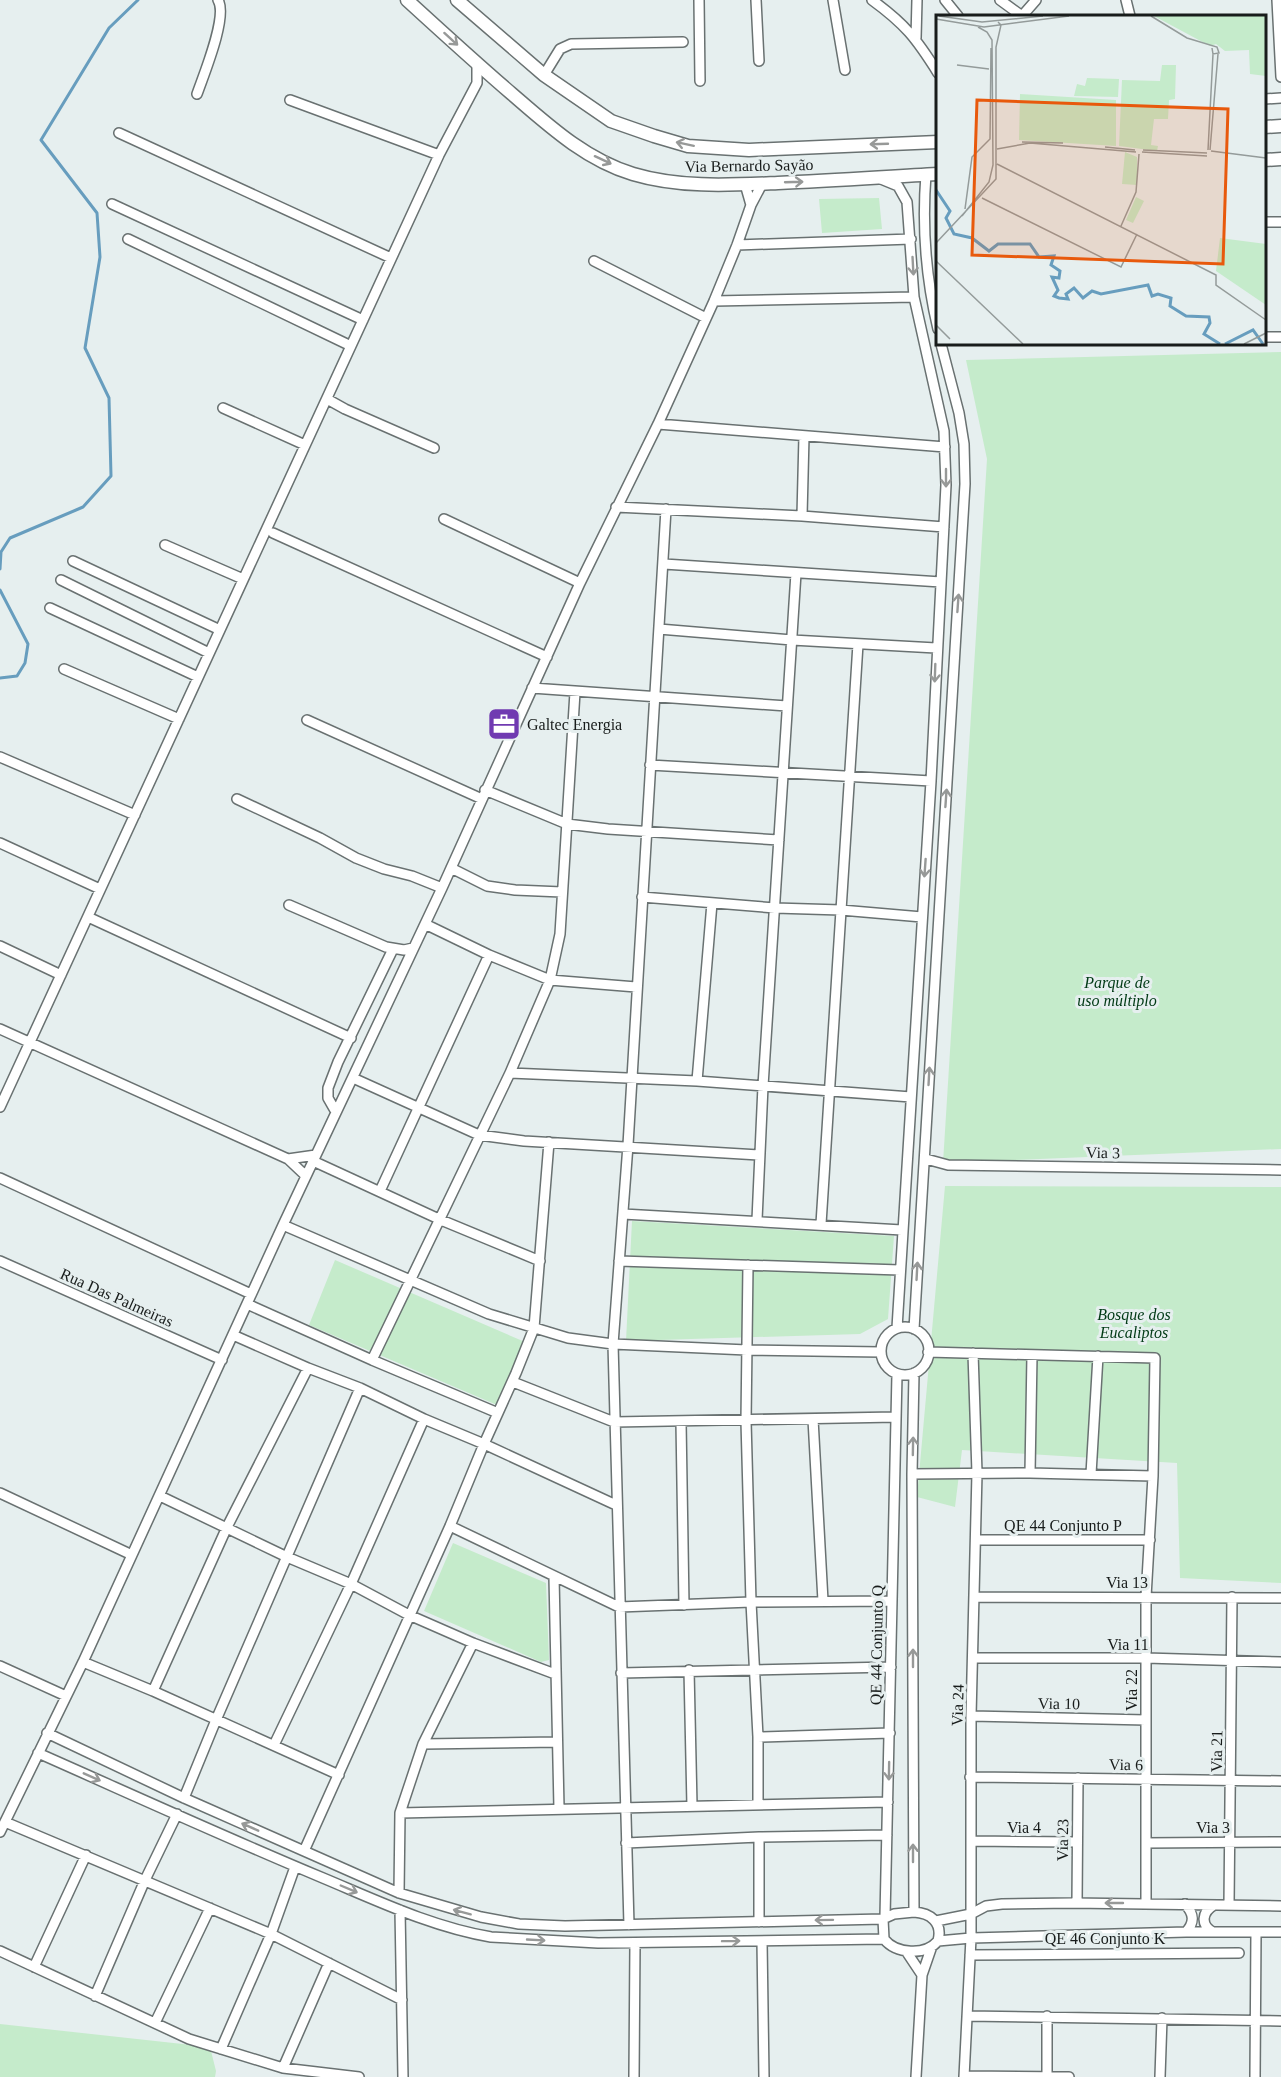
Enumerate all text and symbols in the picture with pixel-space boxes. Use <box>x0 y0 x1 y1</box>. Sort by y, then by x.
inset map <box>936 15 1266 345</box>
one-way arrow <box>443 32 458 47</box>
one-way arrow <box>675 138 695 149</box>
one-way arrow <box>870 139 890 150</box>
one-way arrow <box>593 155 611 167</box>
street label: Via Bernardo Sayão <box>684 156 814 176</box>
one-way arrow <box>783 177 803 188</box>
one-way arrow <box>907 255 918 275</box>
one-way arrow <box>940 468 952 488</box>
one-way arrow <box>952 594 963 614</box>
one-way arrow <box>930 662 941 682</box>
office icon: Galtec Energia <box>486 706 522 742</box>
place label: Galtec Energia <box>527 716 622 734</box>
one-way arrow <box>940 788 951 808</box>
one-way arrow <box>920 857 931 877</box>
park label: Parque de uso múltiplo <box>1077 974 1157 1010</box>
one-way arrow <box>924 1067 935 1087</box>
street label: Via 3 <box>1086 1144 1120 1161</box>
one-way arrow <box>912 1261 923 1281</box>
street label: Rua Das Palmeiras <box>58 1265 176 1330</box>
park label: Bosque dos Eucaliptos <box>1097 1306 1171 1342</box>
one-way arrow <box>907 1436 918 1456</box>
street label: QE 44 Conjunto P <box>1004 1517 1122 1535</box>
street label: Via 13 <box>1106 1574 1148 1591</box>
street label: QE 44 Conjunto Q <box>867 1584 887 1705</box>
street label: Via 11 <box>1107 1636 1149 1653</box>
one-way arrow <box>907 1649 919 1669</box>
street label: Via 22 <box>1123 1669 1140 1711</box>
street label: Via 24 <box>948 1684 967 1726</box>
street label: Via 10 <box>1038 1695 1080 1712</box>
street label: Via 21 <box>1208 1730 1225 1772</box>
street label: Via 6 <box>1109 1756 1143 1773</box>
one-way arrow <box>883 1761 895 1781</box>
one-way arrow <box>83 1772 101 1783</box>
street label: Via 4 <box>1007 1819 1041 1836</box>
street label: Via 23 <box>1054 1819 1071 1861</box>
street label: Via 3 <box>1196 1819 1230 1836</box>
one-way arrow <box>242 1821 260 1832</box>
one-way arrow <box>907 1844 919 1864</box>
one-way arrow <box>340 1884 358 1895</box>
one-way arrow <box>1104 1897 1124 1909</box>
one-way arrow <box>453 1906 472 1918</box>
one-way arrow <box>815 1915 835 1926</box>
street label: QE 46 Conjunto K <box>1045 1930 1166 1948</box>
one-way arrow <box>525 1935 545 1946</box>
one-way arrow <box>720 1936 740 1947</box>

